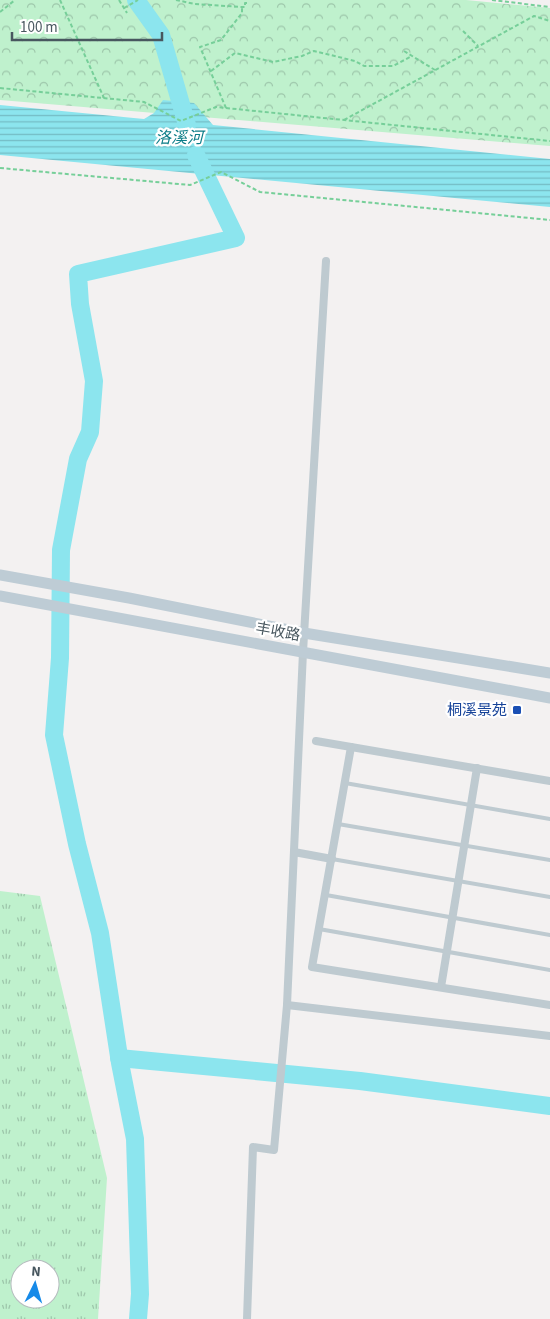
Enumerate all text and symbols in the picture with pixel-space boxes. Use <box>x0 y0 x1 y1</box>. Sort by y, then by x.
scale bar <box>12 10 162 42</box>
text: 100 m <box>20 17 58 38</box>
water label: 洛溪河 <box>155 127 206 149</box>
street label: 丰收路 <box>254 618 302 646</box>
place label: 桐溪景苑 <box>447 700 507 721</box>
marker: 桐溪景苑 <box>511 704 523 716</box>
north arrow <box>10 1259 60 1309</box>
text: N <box>31 1262 42 1282</box>

